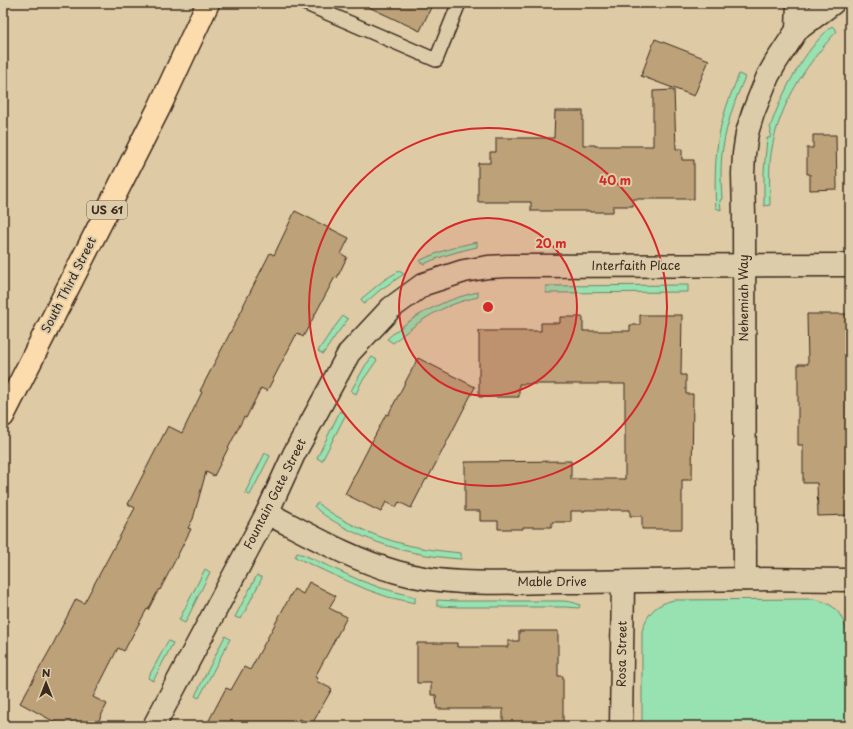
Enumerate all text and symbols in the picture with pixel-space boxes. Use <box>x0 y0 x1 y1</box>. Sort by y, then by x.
text: 40 m <box>599 171 631 189</box>
road number: US 61 <box>87 201 127 219</box>
street label: South Third Street <box>36 233 100 336</box>
text: 20 m <box>535 234 567 252</box>
street label: Nehemiah Way <box>734 254 752 342</box>
street label: Interfaith Place <box>592 256 680 274</box>
centre of rings <box>481 300 495 314</box>
street label: Fountain Gate Street <box>238 435 310 552</box>
street label: Mable Drive <box>517 572 587 590</box>
street label: Rosa Street <box>611 620 631 687</box>
north arrow <box>26 663 66 703</box>
text: N <box>42 664 51 681</box>

